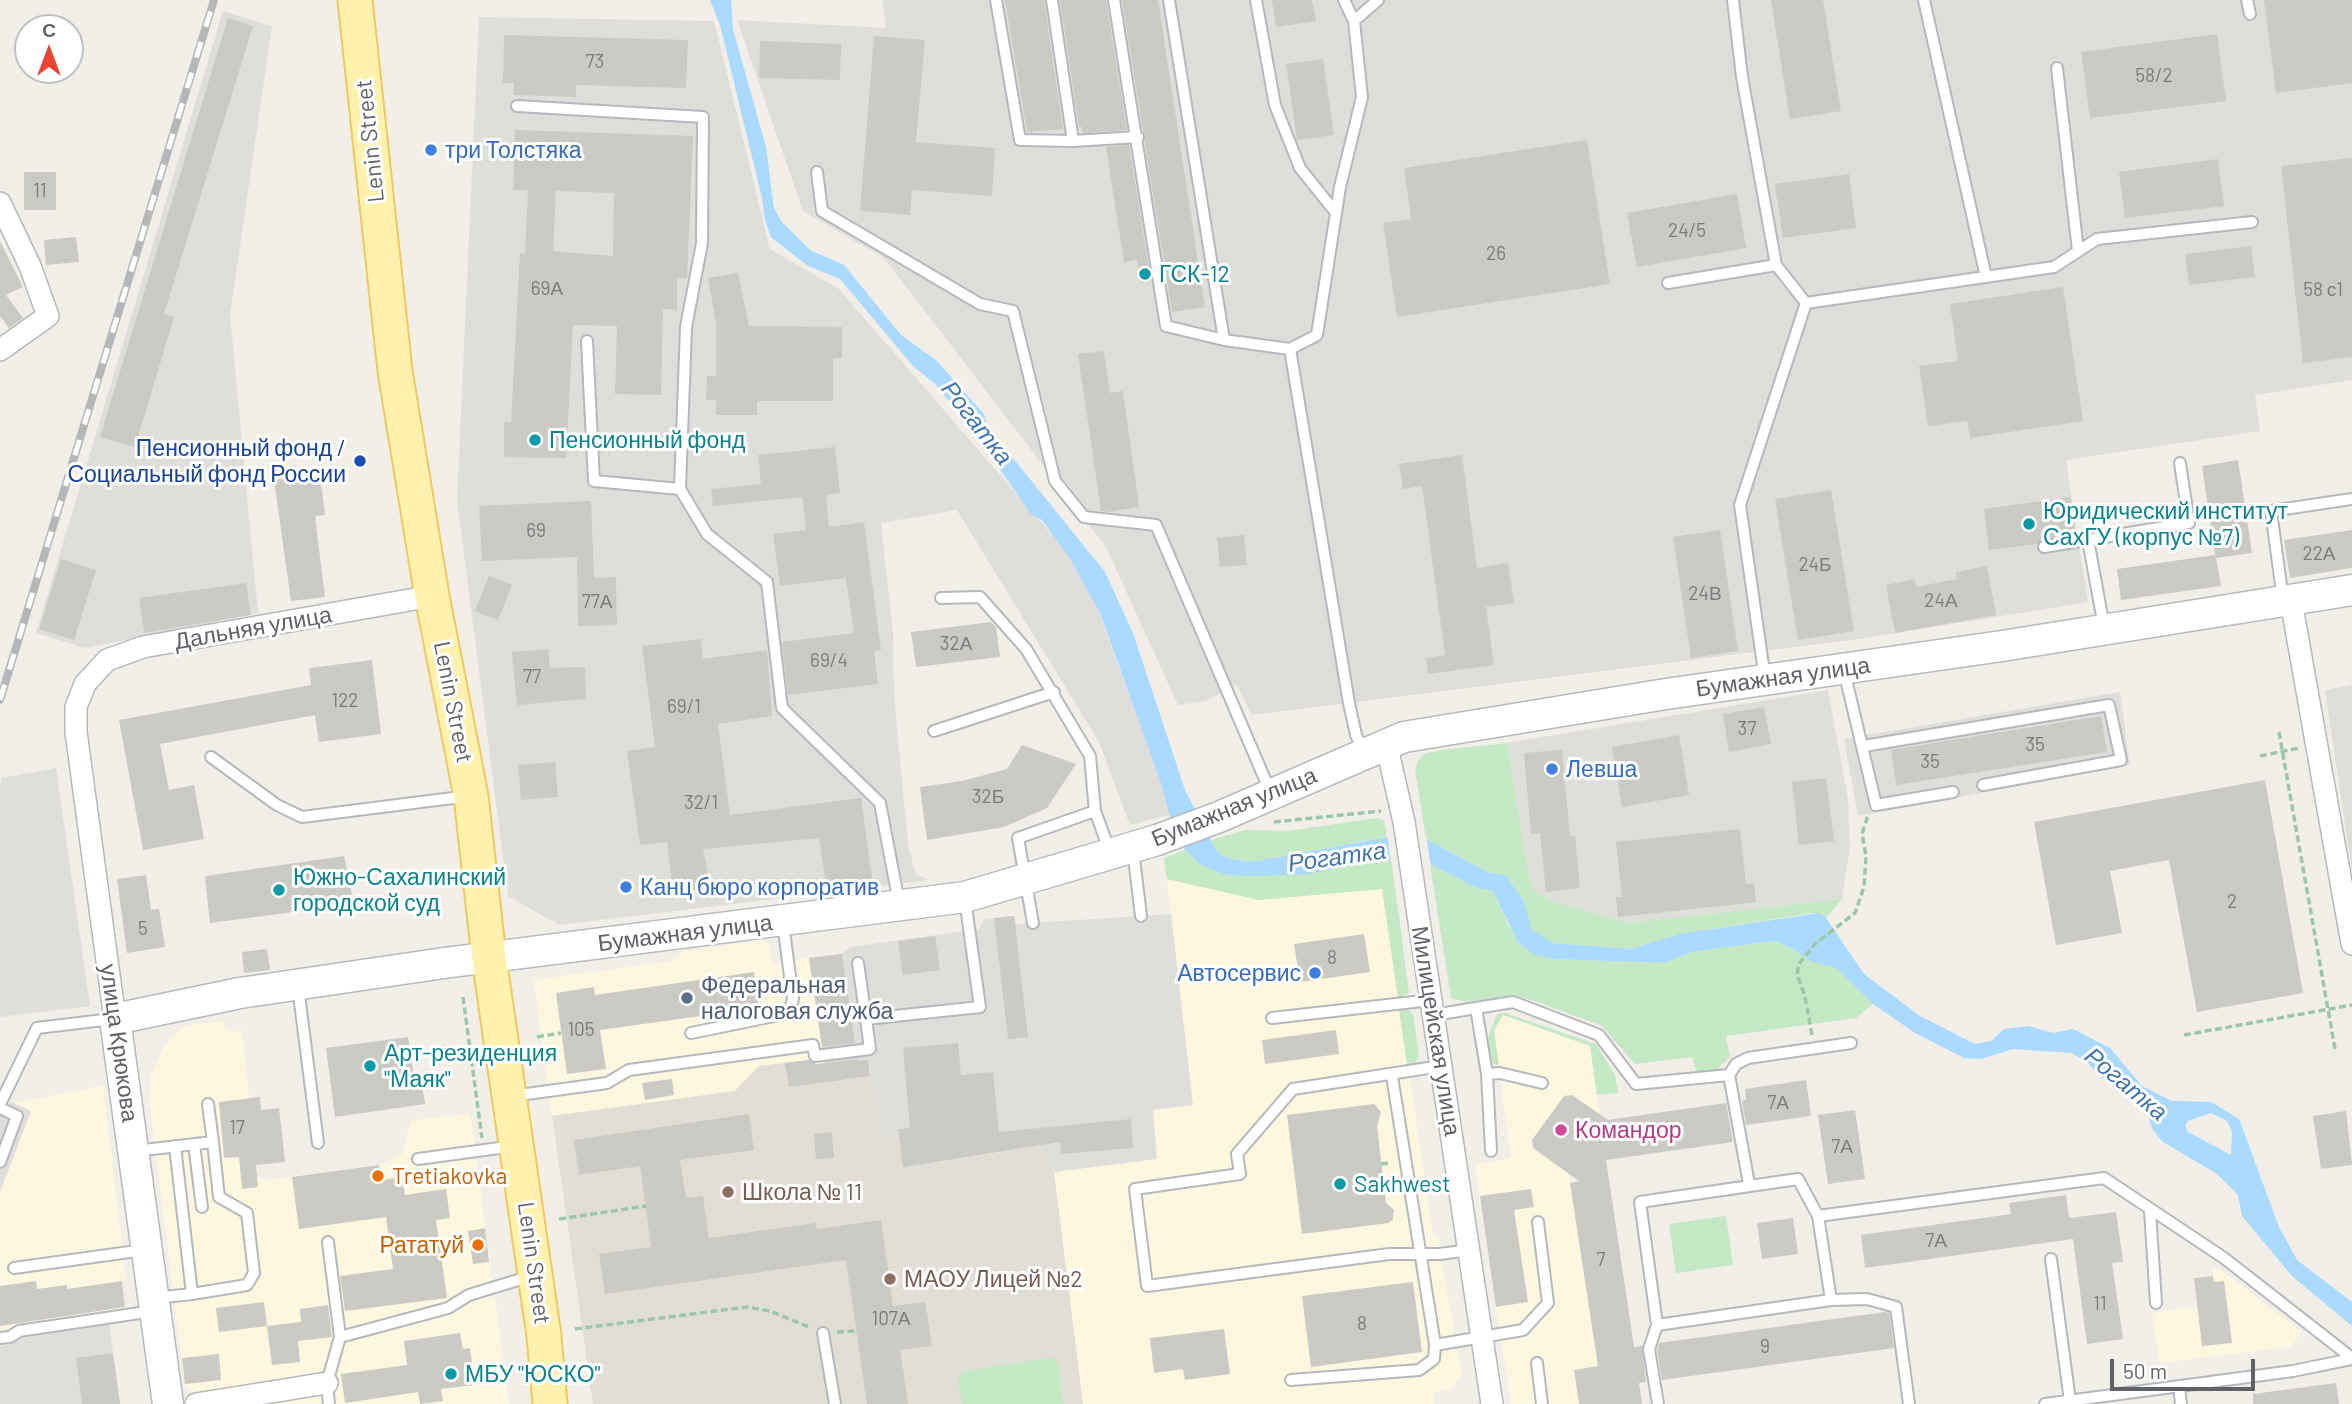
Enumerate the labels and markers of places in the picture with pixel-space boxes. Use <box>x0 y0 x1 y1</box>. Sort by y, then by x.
place label: три Толстяка <box>445 136 582 164</box>
marker: три Толстяка <box>423 142 439 158</box>
place label: ГСК-12 <box>1159 260 1230 288</box>
marker: ГСК-12 <box>1137 266 1153 282</box>
place label: Пенсионный фонд <box>549 426 745 454</box>
marker: Пенсионный фонд <box>527 432 543 448</box>
place label: Пенсионный фонд / Социальный фонд России <box>67 434 346 488</box>
marker: Пенсионный фонд / Социальный фонд России <box>352 453 368 469</box>
place label: Юридический институт СахГУ (корпус №7) <box>2043 497 2288 551</box>
marker: Юридический институт СахГУ (корпус №7) <box>2021 516 2037 532</box>
place label: Левша <box>1566 755 1637 783</box>
marker: Левша <box>1544 761 1560 777</box>
place label: Южно-Сахалинский городской суд <box>293 863 506 917</box>
place label: Канц бюро корпоратив <box>640 873 879 901</box>
marker: Канц бюро корпоратив <box>618 879 634 895</box>
marker: Южно-Сахалинский городской суд <box>271 882 287 898</box>
place label: Автосервис <box>1177 959 1301 987</box>
marker: Автосервис <box>1307 965 1323 981</box>
place label: Федеральная налоговая служба <box>701 971 893 1025</box>
marker: Федеральная налоговая служба <box>679 990 695 1006</box>
place label: Арт-резиденция "Маяк" <box>384 1039 557 1093</box>
marker: Арт-резиденция "Маяк" <box>362 1058 378 1074</box>
place label: Командор <box>1575 1116 1681 1144</box>
marker: Командор <box>1553 1122 1569 1138</box>
place label: Tretiakovka <box>392 1162 507 1190</box>
marker: Tretiakovka <box>370 1168 386 1184</box>
place label: Sakhwest <box>1354 1170 1451 1198</box>
marker: Sakhwest <box>1332 1176 1348 1192</box>
place label: Школа № 11 <box>742 1178 862 1206</box>
marker: Школа № 11 <box>720 1184 736 1200</box>
place label: Рататуй <box>379 1231 464 1259</box>
marker: Рататуй <box>470 1237 486 1253</box>
place label: МАОУ Лицей №2 <box>904 1265 1083 1293</box>
marker: МАОУ Лицей №2 <box>882 1271 898 1287</box>
place label: МБУ "ЮСКО" <box>465 1360 601 1388</box>
marker: МБУ "ЮСКО" <box>443 1366 459 1382</box>

